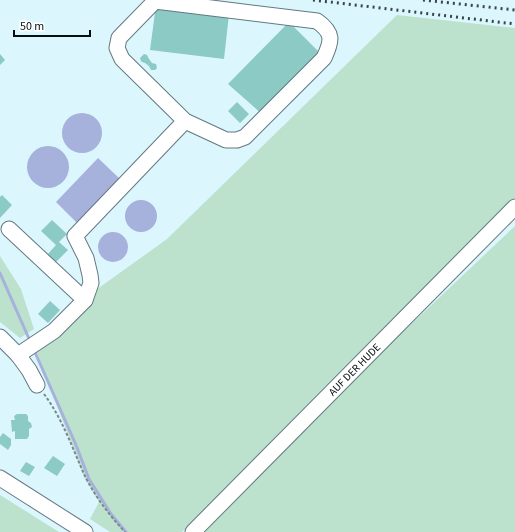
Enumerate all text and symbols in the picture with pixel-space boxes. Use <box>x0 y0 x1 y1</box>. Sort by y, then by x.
scale bar <box>14 12 90 38</box>
text: 50 m <box>20 18 44 35</box>
street label: AUF DER HUDE <box>325 340 384 399</box>

